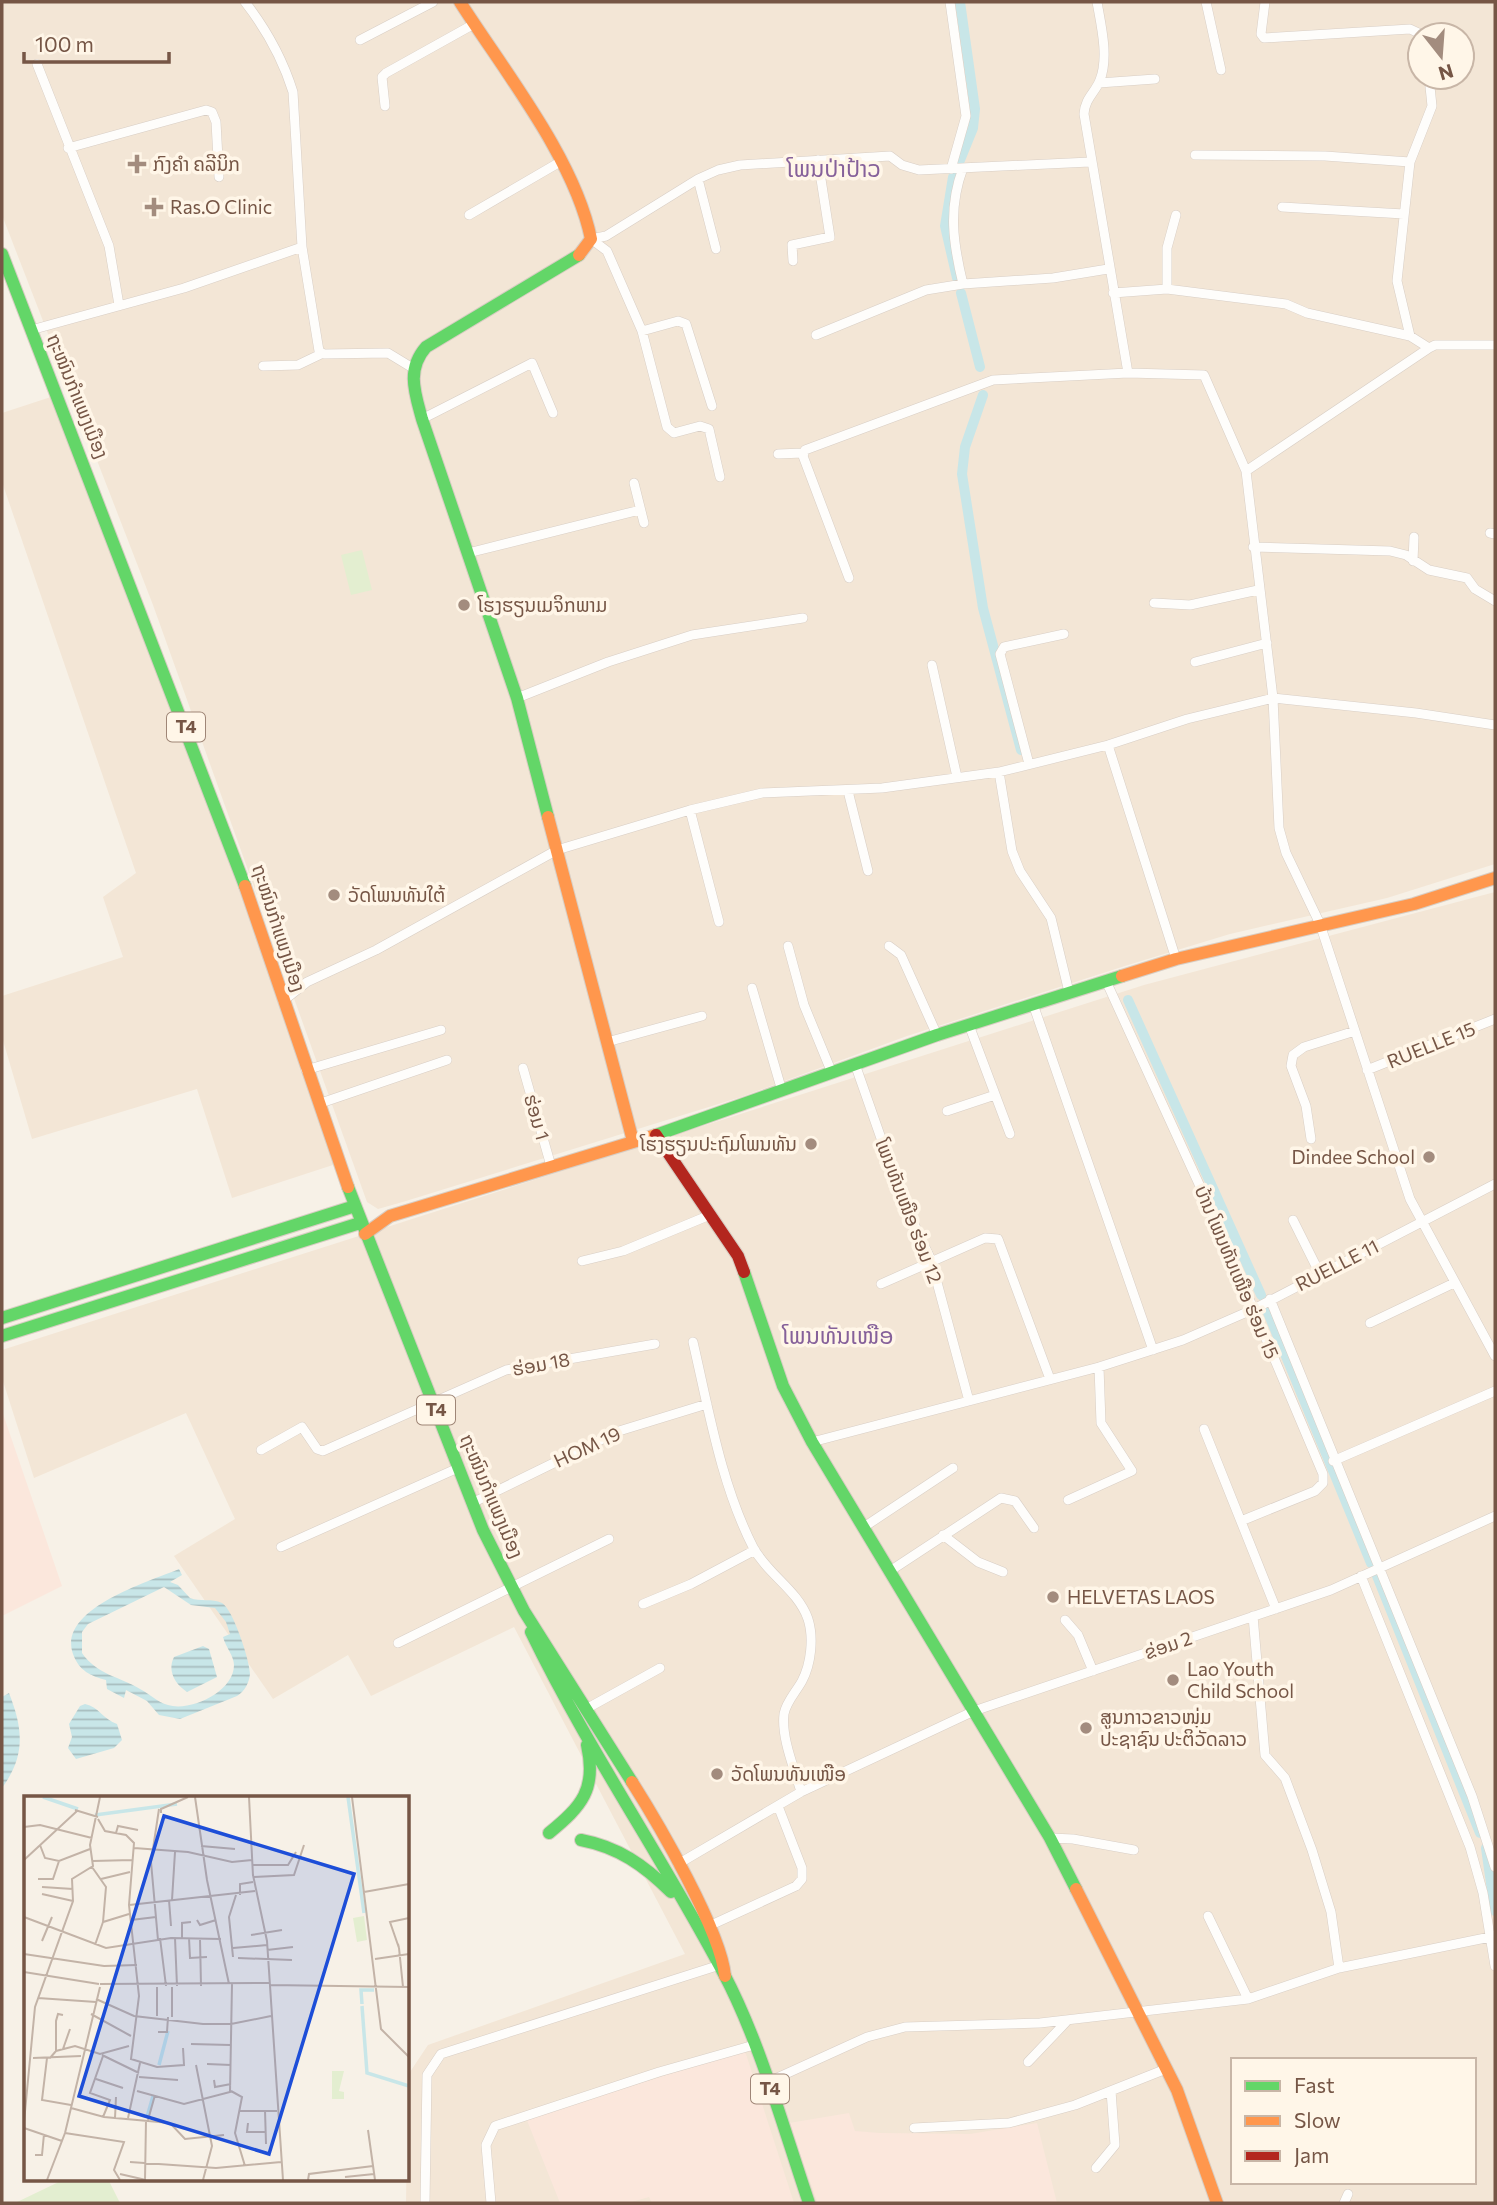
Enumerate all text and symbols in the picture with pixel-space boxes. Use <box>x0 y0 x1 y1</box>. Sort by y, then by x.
scale bar <box>24 21 170 65</box>
north arrow <box>1406 21 1476 91</box>
text: 100 m <box>35 31 94 56</box>
text: N <box>1436 60 1456 86</box>
place label: ກົງຄຳ ຄລີນິກ <box>153 152 240 175</box>
marker: ກົງຄຳ ຄລີນິກ <box>127 154 147 174</box>
district label: ໂພນປ່າປ້າວ <box>786 154 881 182</box>
place label: Ras.O Clinic <box>170 195 272 218</box>
marker: Ras.O Clinic <box>144 197 164 217</box>
street label: ຖະໜົນກຳແພງເມືອງ <box>43 330 114 462</box>
place label: ໂຮງຮຽນເມຈິກພາມ <box>477 593 607 618</box>
marker: ໂຮງຮຽນເມຈິກພາມ <box>456 597 472 613</box>
road number: T4 <box>167 712 205 742</box>
street label: ຖະໜົນກຳແພງເມືອງ <box>248 861 311 995</box>
place label: ວັດໂພນທັນໃຕ້ <box>348 883 446 906</box>
marker: ວັດໂພນທັນໃຕ້ <box>326 887 342 903</box>
street label: RUELLE 15 <box>1383 1016 1478 1073</box>
street label: ຮ່ອມ 1 <box>520 1091 555 1143</box>
place label: ໂຮງຮຽນປະຖົມໂພນທັນ <box>639 1132 797 1157</box>
street label: ໂພນທັນເໜືອ ຮ່ອມ 12 <box>871 1134 948 1286</box>
marker: ໂຮງຮຽນປະຖົມໂພນທັນ <box>803 1136 819 1152</box>
place label: Dindee School <box>1292 1145 1415 1168</box>
marker: Dindee School <box>1421 1149 1437 1165</box>
street label: ບ້ານ ໂພນທັນເໜືອ ຮ່ອມ 15 <box>1190 1182 1284 1362</box>
street label: RUELLE 11 <box>1291 1234 1382 1295</box>
district label: ໂພນທັນເໜືອ <box>781 1321 894 1349</box>
street label: ຮ່ອມ 18 <box>510 1347 572 1380</box>
road number: T4 <box>417 1395 455 1424</box>
street label: HOM 19 <box>550 1421 624 1472</box>
street label: ຖະໜົນກຳແພງເມືອງ <box>456 1430 529 1562</box>
place label: HELVETAS LAOS <box>1067 1585 1215 1608</box>
marker: HELVETAS LAOS <box>1045 1589 1061 1605</box>
street label: ຂ່ອມ 2 <box>1141 1626 1195 1663</box>
place label: Lao Youth Child School <box>1187 1657 1294 1702</box>
marker: Lao Youth Child School <box>1165 1672 1181 1688</box>
place label: ສູນກາວຂາວໜຸ່ມ ປະຊາຊົນ ປະຕິວັດລາວ <box>1100 1705 1247 1750</box>
marker: ສູນກາວຂາວໜຸ່ມ ປະຊາຊົນ ປະຕິວັດລາວ <box>1078 1720 1094 1736</box>
place label: ວັດໂພນທັນເໜືອ <box>731 1762 846 1785</box>
marker: ວັດໂພນທັນເໜືອ <box>709 1766 725 1782</box>
inset map <box>24 1796 410 2180</box>
legend <box>1231 2058 1476 2184</box>
text: Fast <box>1294 2072 1335 2097</box>
road number: T4 <box>751 2074 789 2104</box>
text: Slow <box>1294 2107 1341 2132</box>
text: Jam <box>1294 2142 1329 2167</box>

